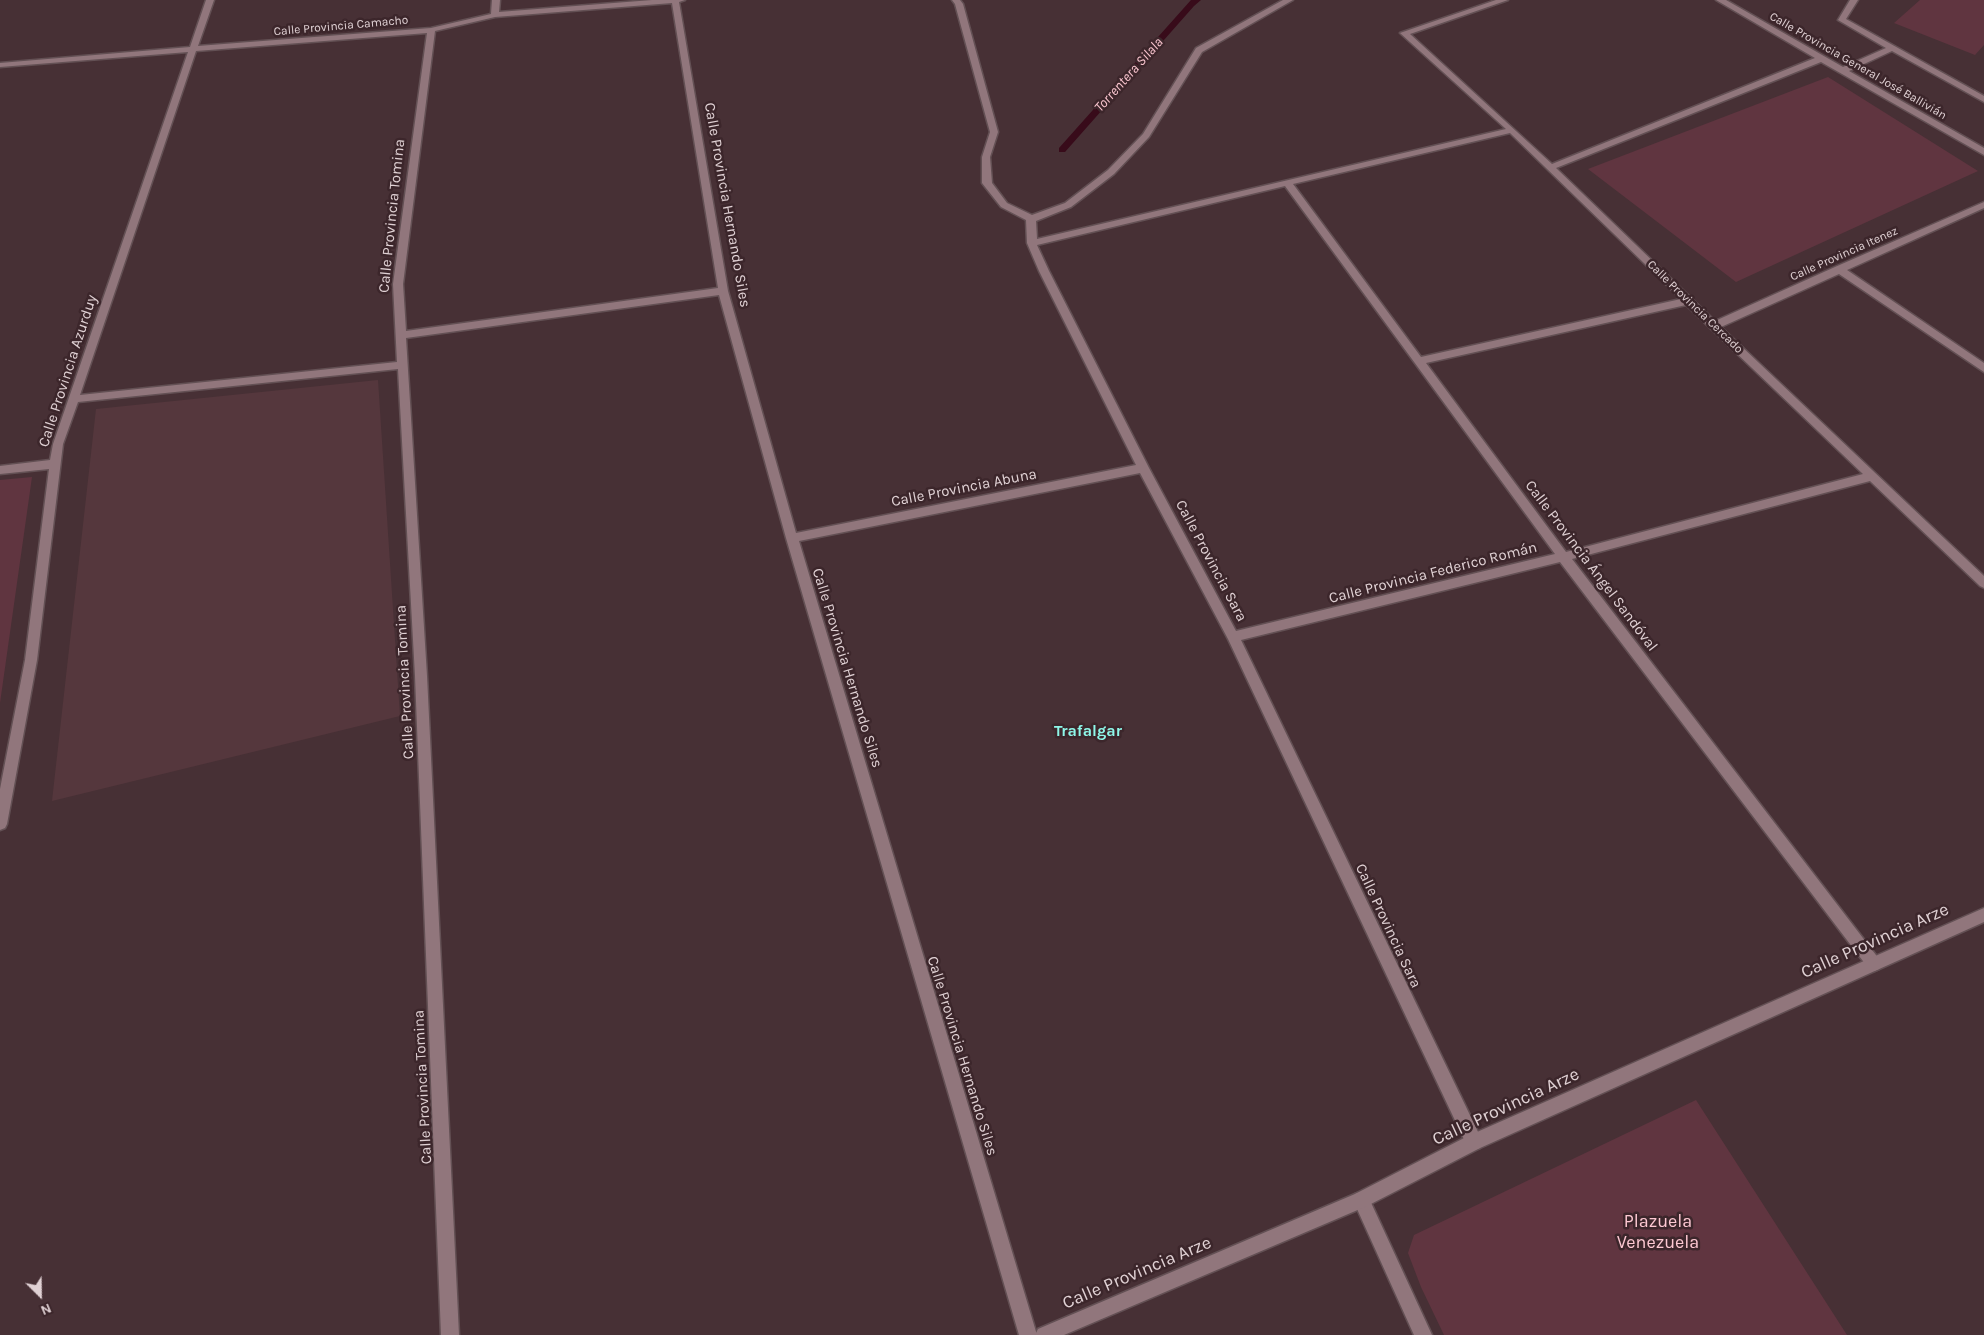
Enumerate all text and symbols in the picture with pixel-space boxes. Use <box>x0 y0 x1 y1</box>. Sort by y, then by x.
street label: Calle Provincia General José Ballivián <box>1767 9 1949 123</box>
street label: Calle Provincia Camacho <box>273 13 409 39</box>
water label: Torrentera Silala <box>1091 34 1167 116</box>
street label: Calle Provincia Hernando Siles <box>700 101 754 309</box>
street label: Calle Provincia Tomina <box>375 138 409 294</box>
street label: Calle Provincia Itenez <box>1788 224 1900 284</box>
street label: Calle Provincia Cercado <box>1644 257 1746 357</box>
street label: Calle Provincia Azurduy <box>35 292 101 450</box>
street label: Calle Provincia Abuna <box>890 465 1038 511</box>
street label: Calle Provincia Ángel Sandóval <box>1521 477 1661 655</box>
street label: Calle Provincia Sara <box>1171 497 1251 625</box>
street label: Calle Provincia Federico Román <box>1327 538 1539 608</box>
street label: Calle Provincia Hernando Siles <box>808 566 886 770</box>
street label: Calle Provincia Tomina <box>392 604 418 760</box>
district label: Trafalgar <box>1054 721 1122 741</box>
street label: Calle Provincia Sara <box>1351 861 1425 991</box>
street label: Calle Provincia Arze <box>1798 899 1952 983</box>
street label: Calle Provincia Hernando Siles <box>923 954 1001 1158</box>
street label: Calle Provincia Tomina <box>410 1009 436 1165</box>
street label: Calle Provincia Arze <box>1429 1063 1583 1151</box>
park label: Plazuela Venezuela <box>1617 1211 1699 1254</box>
street label: Calle Provincia Arze <box>1059 1232 1215 1314</box>
north arrow <box>15 1270 65 1320</box>
text: N <box>38 1299 54 1319</box>

